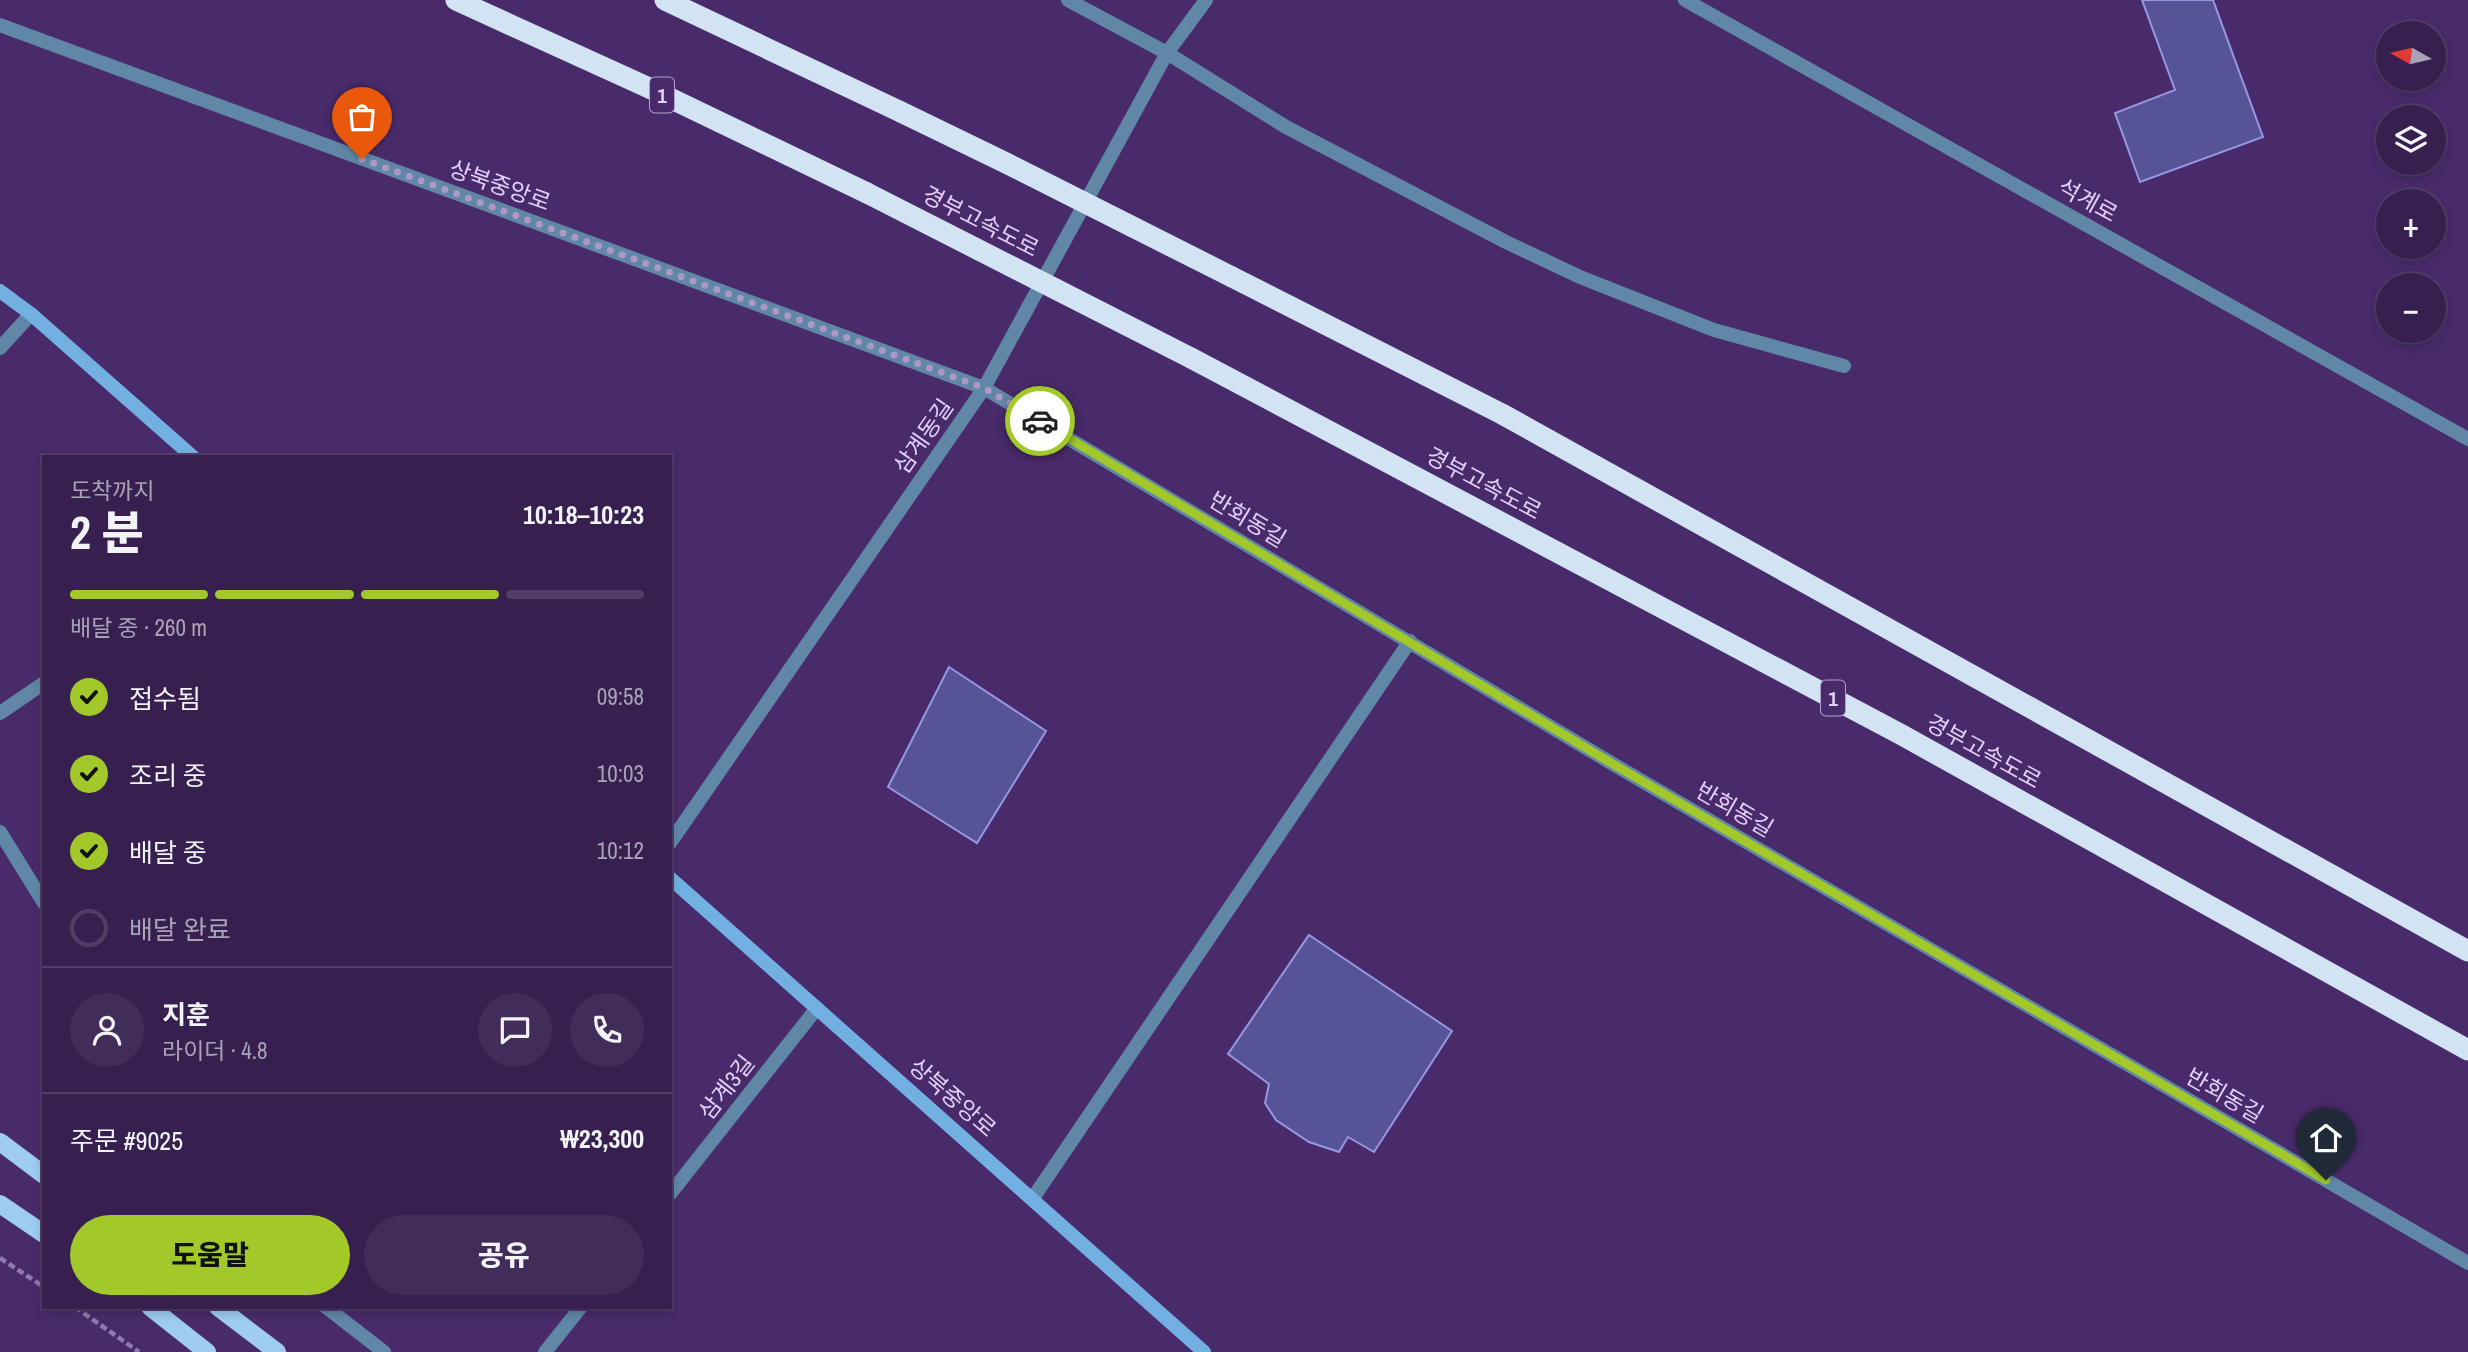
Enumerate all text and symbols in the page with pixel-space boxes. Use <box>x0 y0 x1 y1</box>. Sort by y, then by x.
north arrow <box>2376 21 2446 91</box>
map controls <box>2376 21 2446 343</box>
road number: 1 <box>650 78 674 112</box>
pin <box>332 87 392 159</box>
icon: bag <box>343 98 381 136</box>
button: layers <box>2376 105 2446 175</box>
street label: 상북중앙로 <box>445 152 555 218</box>
street label: 석계로 <box>2053 171 2123 229</box>
street label: 경부고속도로 <box>917 178 1045 264</box>
button: + <box>2376 189 2446 259</box>
button: − <box>2376 273 2446 343</box>
courier <box>1005 386 1075 456</box>
street label: 삼계동길 <box>886 392 960 480</box>
icon: car <box>1021 402 1059 440</box>
street label: 경부고속도로 <box>1421 440 1547 526</box>
text: 도착까지 <box>70 475 155 506</box>
street label: 반회동길 <box>1204 484 1292 554</box>
text: 10:18–10:23 <box>523 497 644 532</box>
text: 2 분 <box>70 501 144 563</box>
text: 배달 중 · 260 m <box>70 612 207 643</box>
icon: check <box>70 678 108 716</box>
road number: 1 <box>1821 680 1845 716</box>
text: 접수됨 <box>129 681 201 716</box>
text: 09:58 <box>597 681 644 712</box>
street label: 경부고속도로 <box>1921 707 2047 795</box>
icon: check <box>70 755 108 793</box>
text: 조리 중 <box>129 758 207 793</box>
text: 10:03 <box>597 758 644 789</box>
street label: 반회동길 <box>1691 774 1779 844</box>
icon: check <box>70 832 108 870</box>
text: 배달 중 <box>129 835 207 870</box>
text: 10:12 <box>597 835 644 866</box>
text: 배달 완료 <box>129 912 231 947</box>
button: person <box>70 993 144 1067</box>
button: chat <box>478 993 552 1067</box>
button: phone <box>570 993 644 1067</box>
text: 지훈 <box>162 997 210 1032</box>
text: 라이더 · 4.8 <box>162 1035 267 1066</box>
street label: 삼계3길 <box>691 1048 761 1126</box>
street label: 상북중앙로 <box>903 1051 1003 1143</box>
street label: 반회동길 <box>2181 1060 2269 1130</box>
pin <box>2296 1108 2356 1180</box>
icon: home <box>2307 1119 2345 1157</box>
text: ₩23,300 <box>560 1121 644 1156</box>
text: 주문 #9025 <box>70 1123 183 1158</box>
button: 도움말 <box>70 1215 350 1295</box>
button: 공유 <box>364 1215 644 1295</box>

